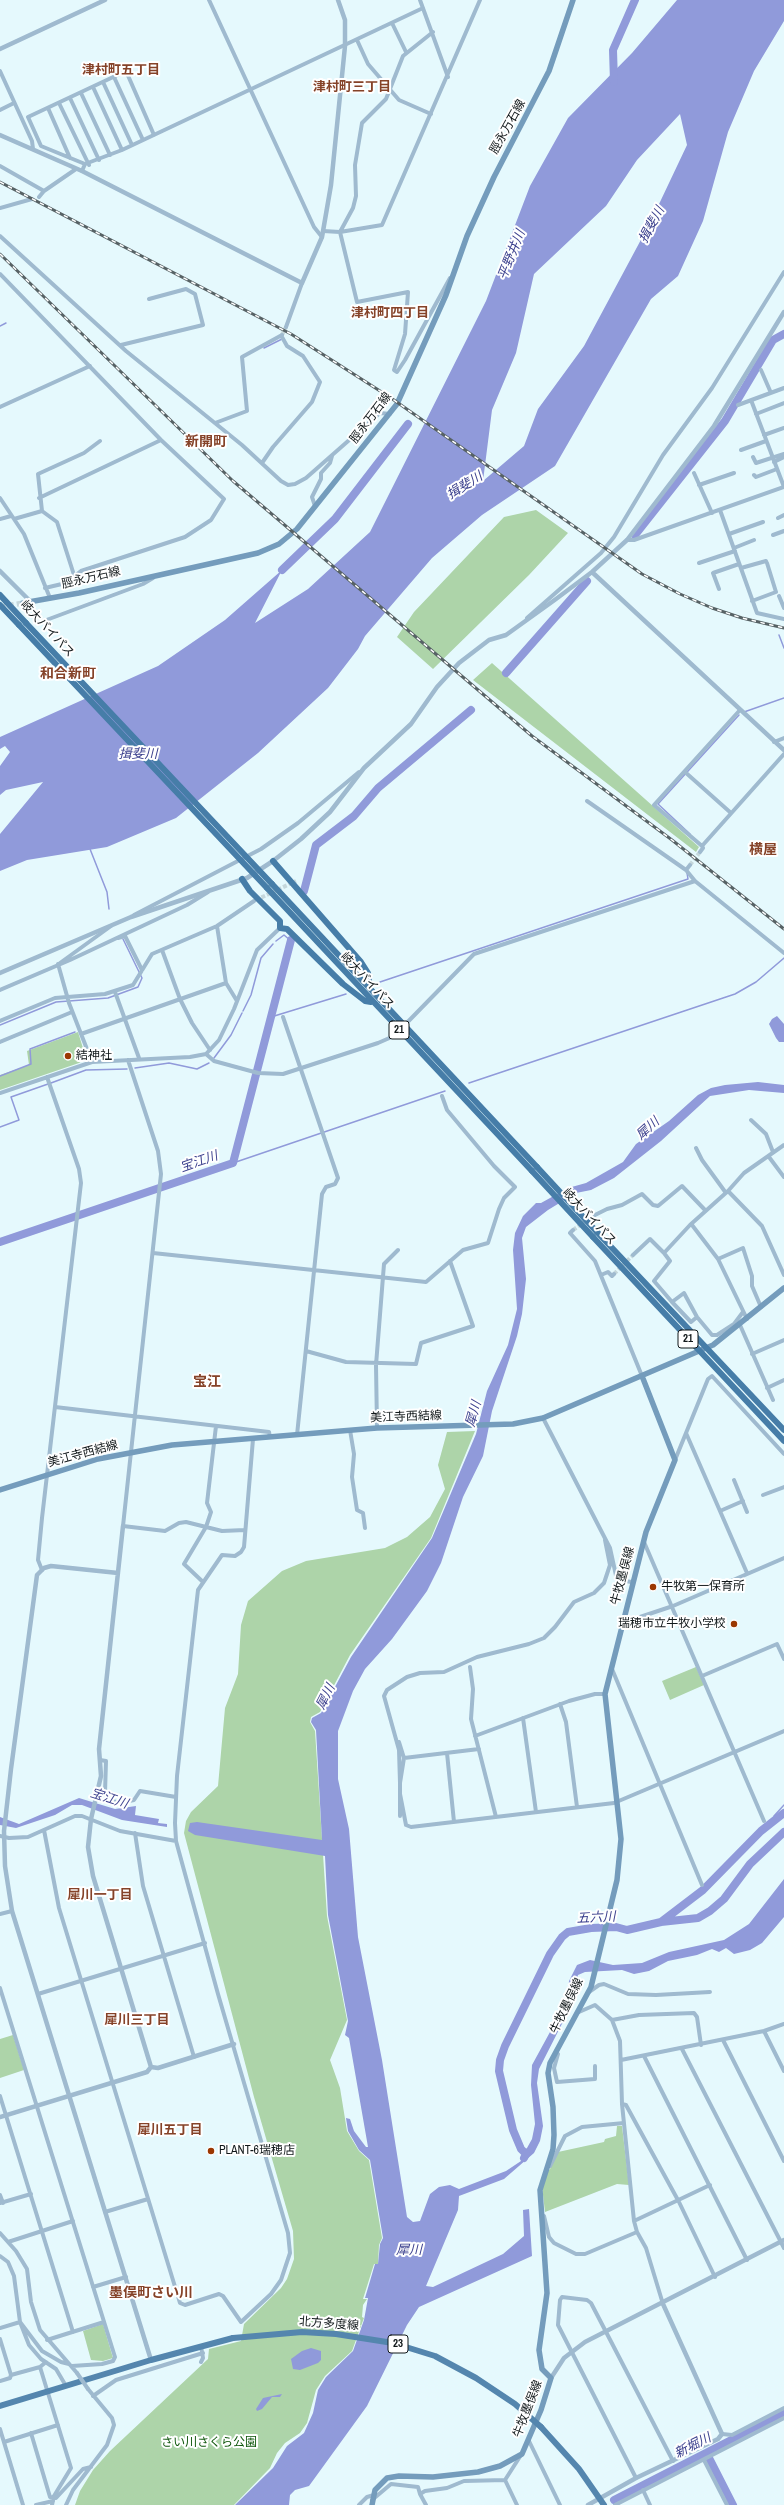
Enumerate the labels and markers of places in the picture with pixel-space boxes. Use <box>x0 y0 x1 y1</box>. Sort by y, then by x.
place label: 結神社 <box>76 1049 112 1063</box>
marker: 結神社 <box>63 1051 73 1061</box>
place label: 牛牧第一保育所 <box>661 1580 745 1594</box>
marker: 牛牧第一保育所 <box>648 1582 658 1592</box>
place label: 瑞穂市立牛牧小学校 <box>618 1617 726 1631</box>
marker: 瑞穂市立牛牧小学校 <box>729 1619 739 1629</box>
place label: PLANT-6瑞穂店 <box>219 2144 295 2158</box>
marker: PLANT-6瑞穂店 <box>206 2146 216 2156</box>

